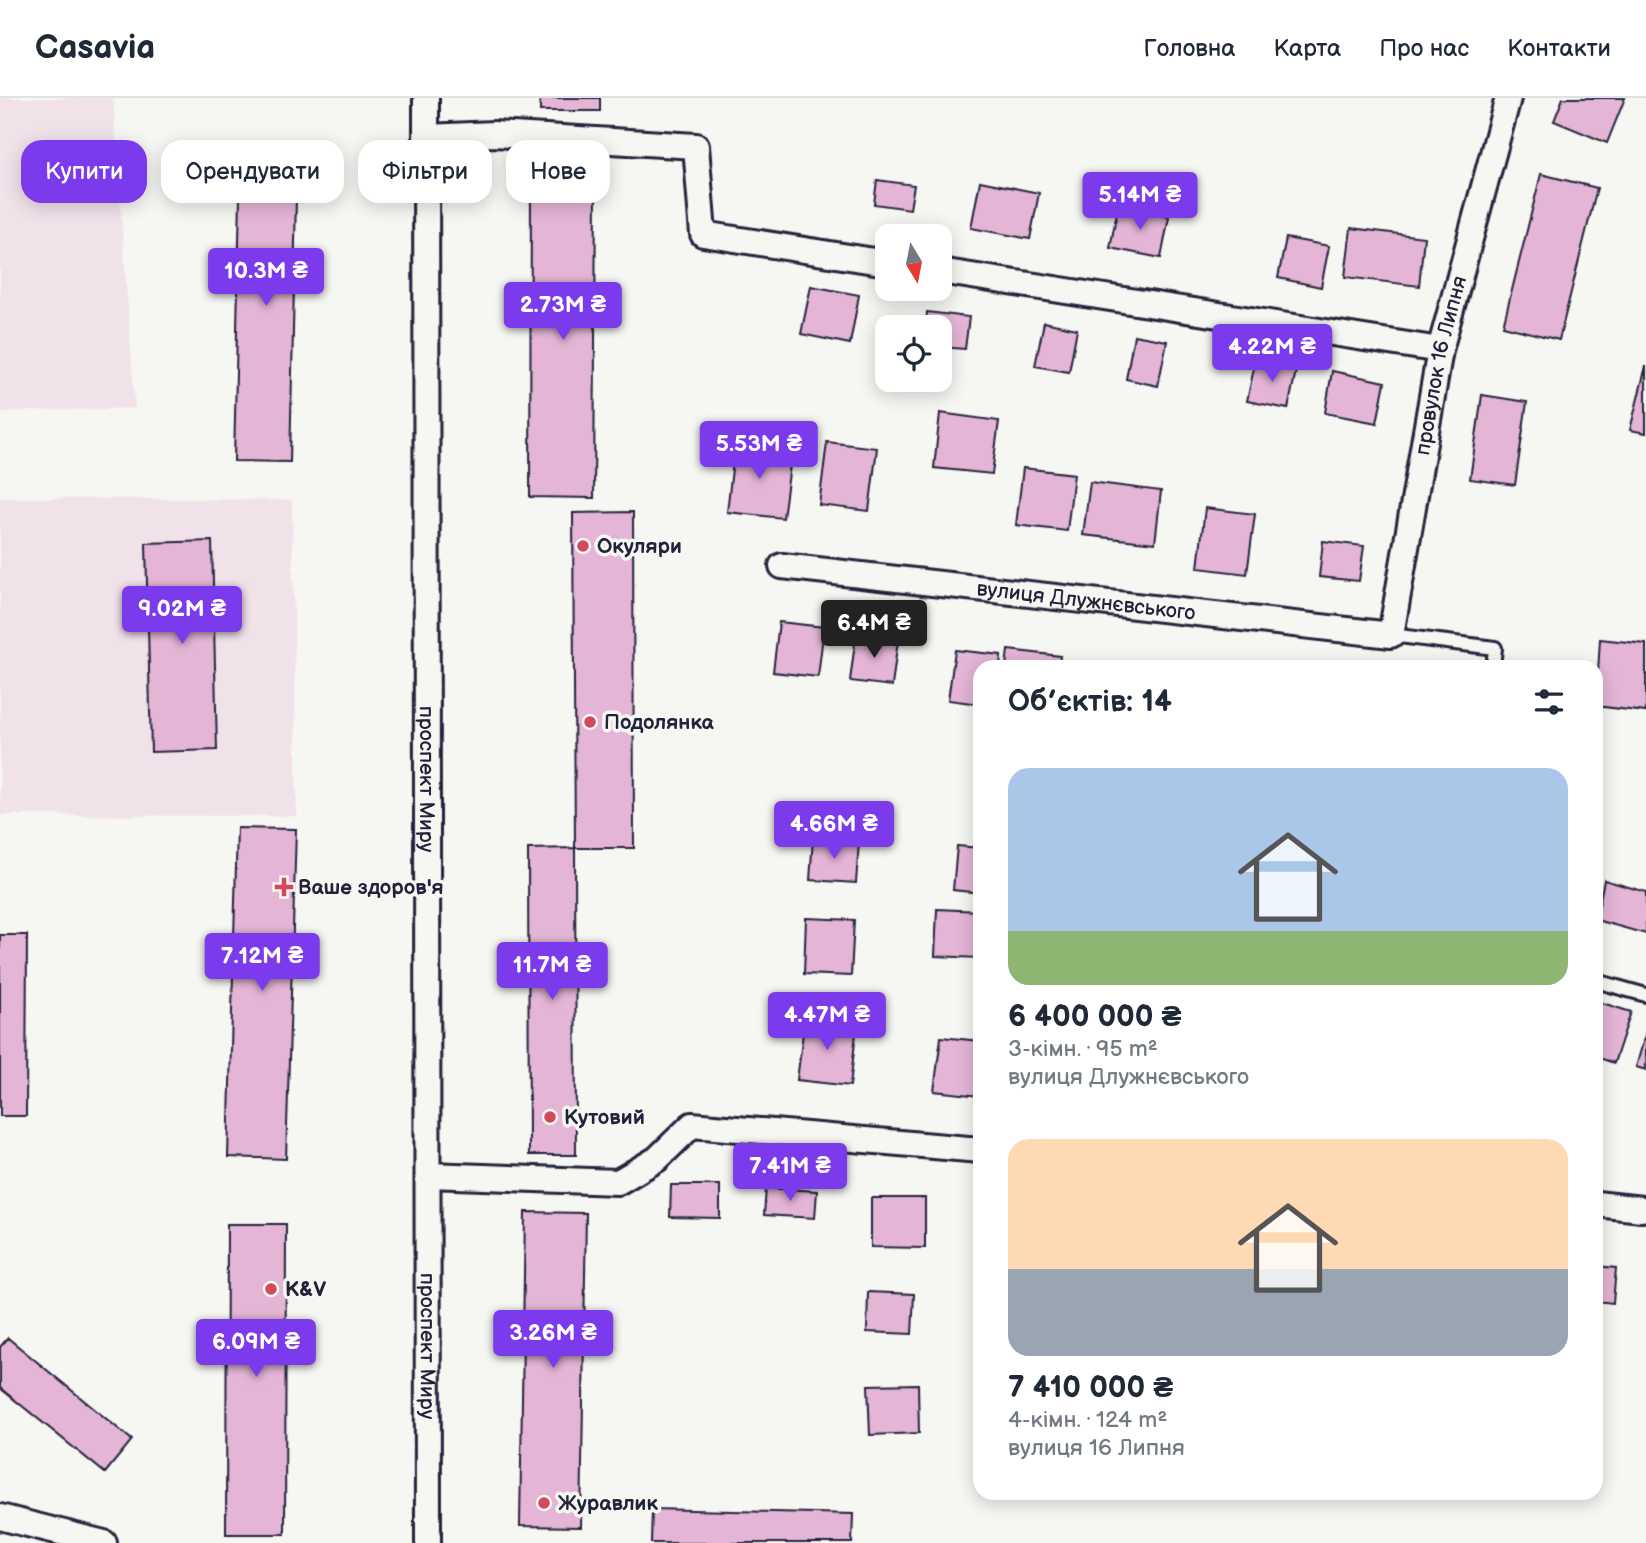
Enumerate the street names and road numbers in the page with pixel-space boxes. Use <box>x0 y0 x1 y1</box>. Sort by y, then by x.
street label: провулок 16 Липня <box>1410 273 1472 457</box>
street label: вулиця Длужнєвського <box>975 576 1197 625</box>
street label: проспект Миру <box>414 706 440 853</box>
street label: проспект Миру <box>415 1273 440 1420</box>

